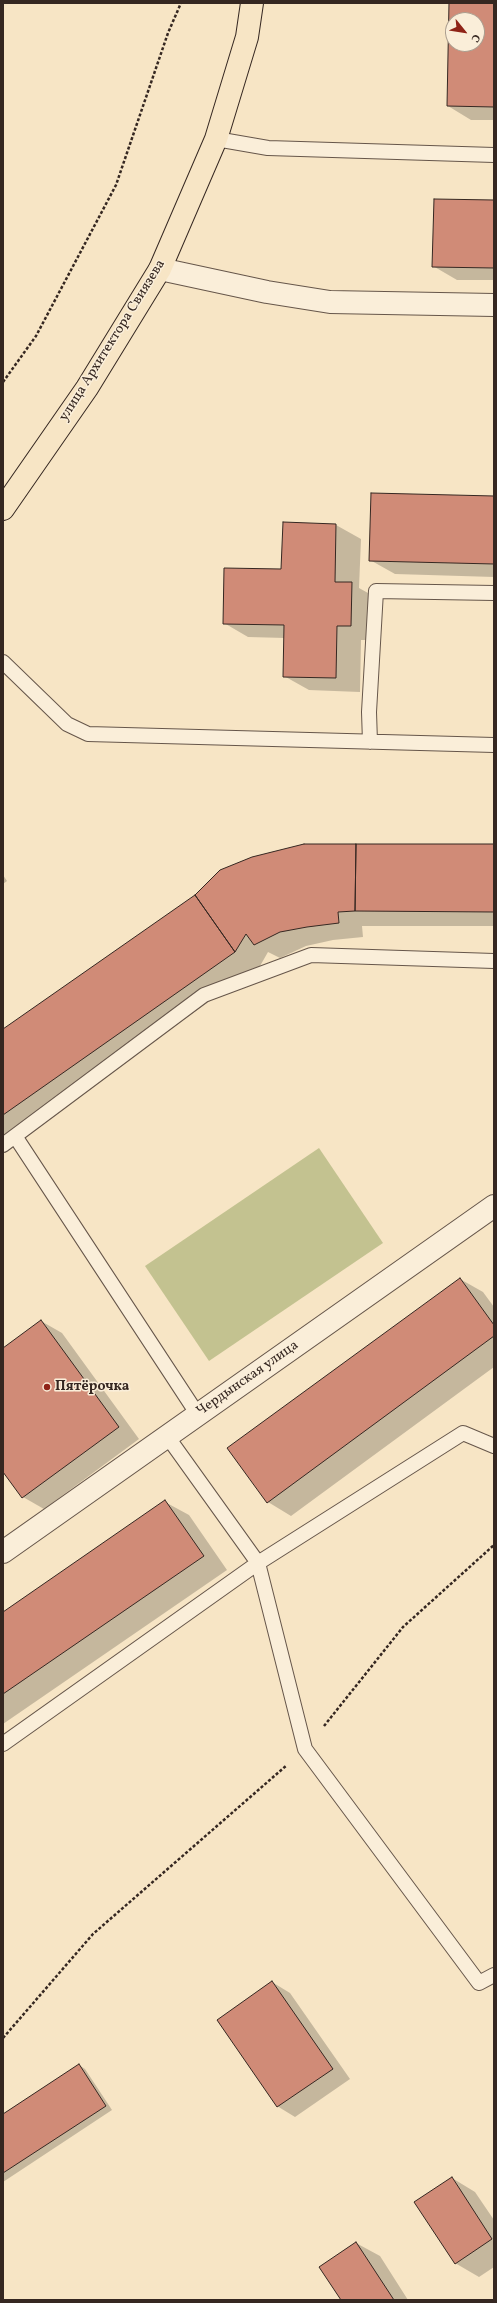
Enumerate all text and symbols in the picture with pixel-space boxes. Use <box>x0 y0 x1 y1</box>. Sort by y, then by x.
north arrow <box>445 12 485 52</box>
text: С <box>467 31 483 45</box>
street label: улица Архитектора Свиязева <box>56 257 170 425</box>
street label: Чердынская улица <box>194 1338 302 1420</box>
place label: Пятёрочка <box>55 1379 130 1395</box>
marker: Пятёрочка <box>42 1382 52 1392</box>

